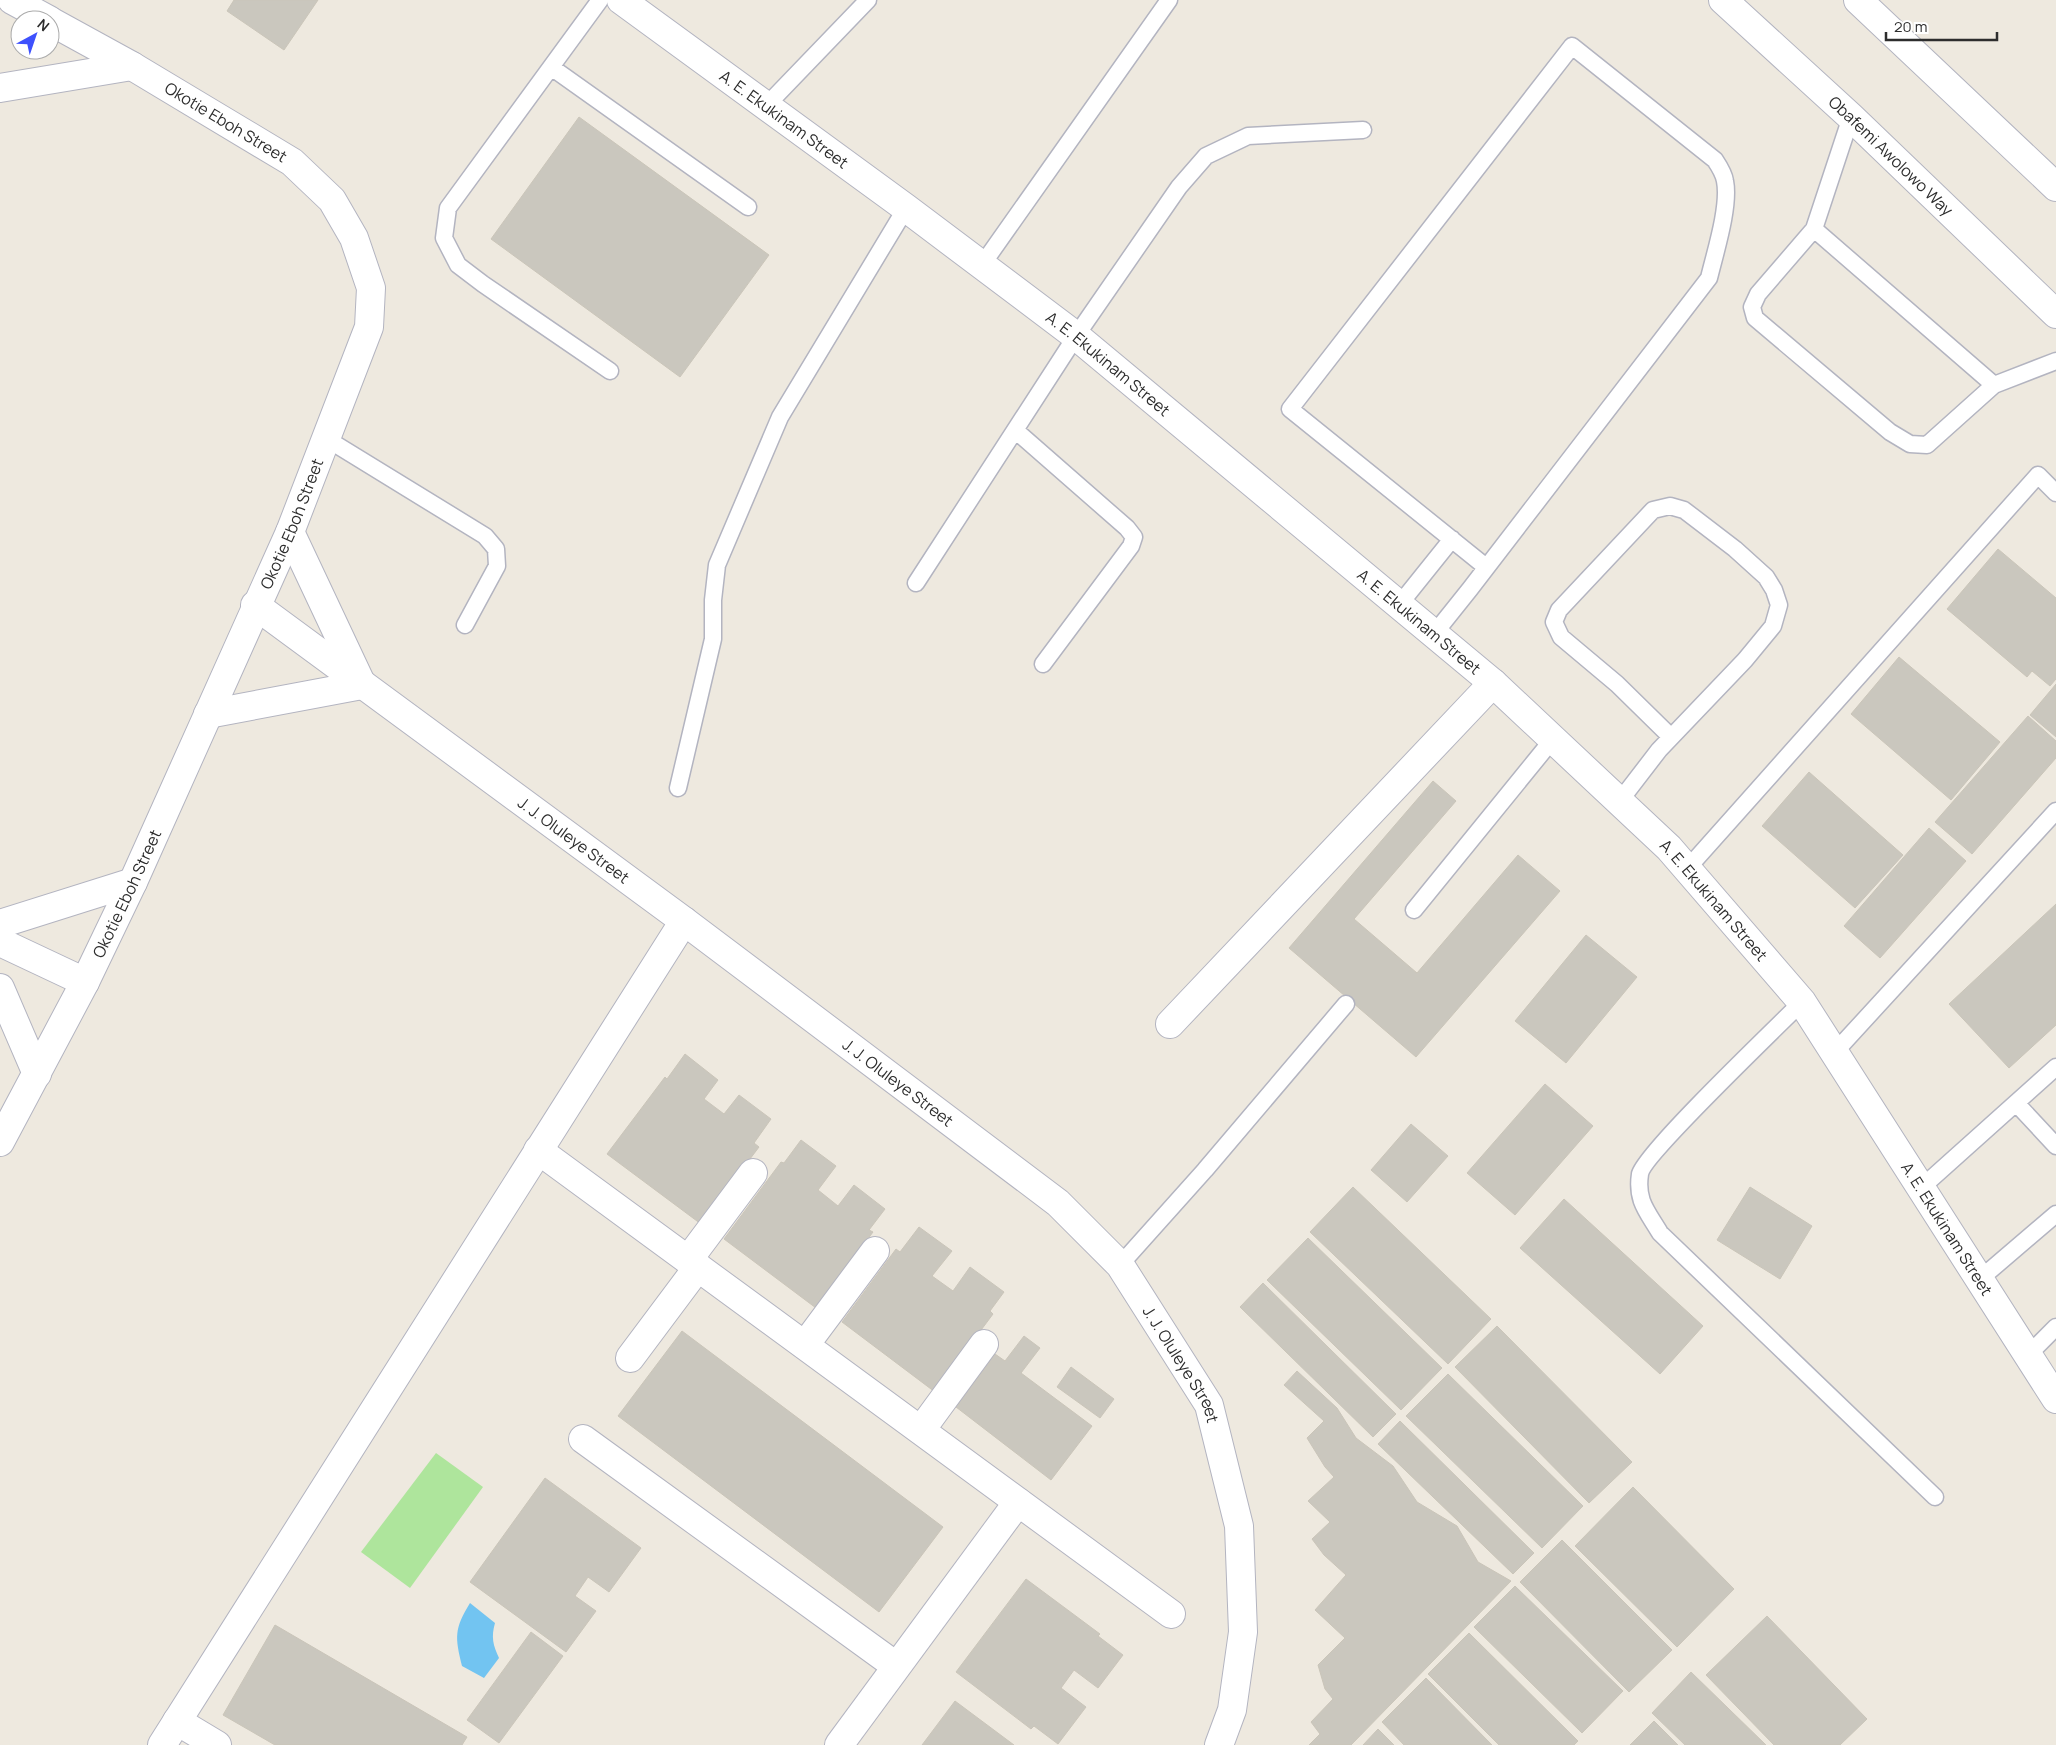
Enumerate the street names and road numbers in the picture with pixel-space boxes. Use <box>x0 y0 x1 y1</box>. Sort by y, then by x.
street label: A. E. Ekukinam Street <box>715 65 853 173</box>
street label: Okotie Eboh Street <box>161 77 291 167</box>
street label: Obafemi Awolowo Way <box>1824 91 1958 221</box>
street label: A. E. Ekukinam Street <box>1042 306 1175 421</box>
street label: Okotie Eboh Street <box>255 455 328 593</box>
street label: A. E. Ekukinam Street <box>1353 564 1485 679</box>
street label: J. J. Oluleye Street <box>514 791 634 888</box>
street label: Okotie Eboh Street <box>87 826 166 961</box>
street label: A. E. Ekukinam Street <box>1655 834 1773 966</box>
street label: J. J. Oluleye Street <box>838 1034 958 1131</box>
street label: A. E. Ekukinam Street <box>1896 1158 1998 1300</box>
street label: J. J. Oluleye Street <box>1138 1302 1224 1425</box>

